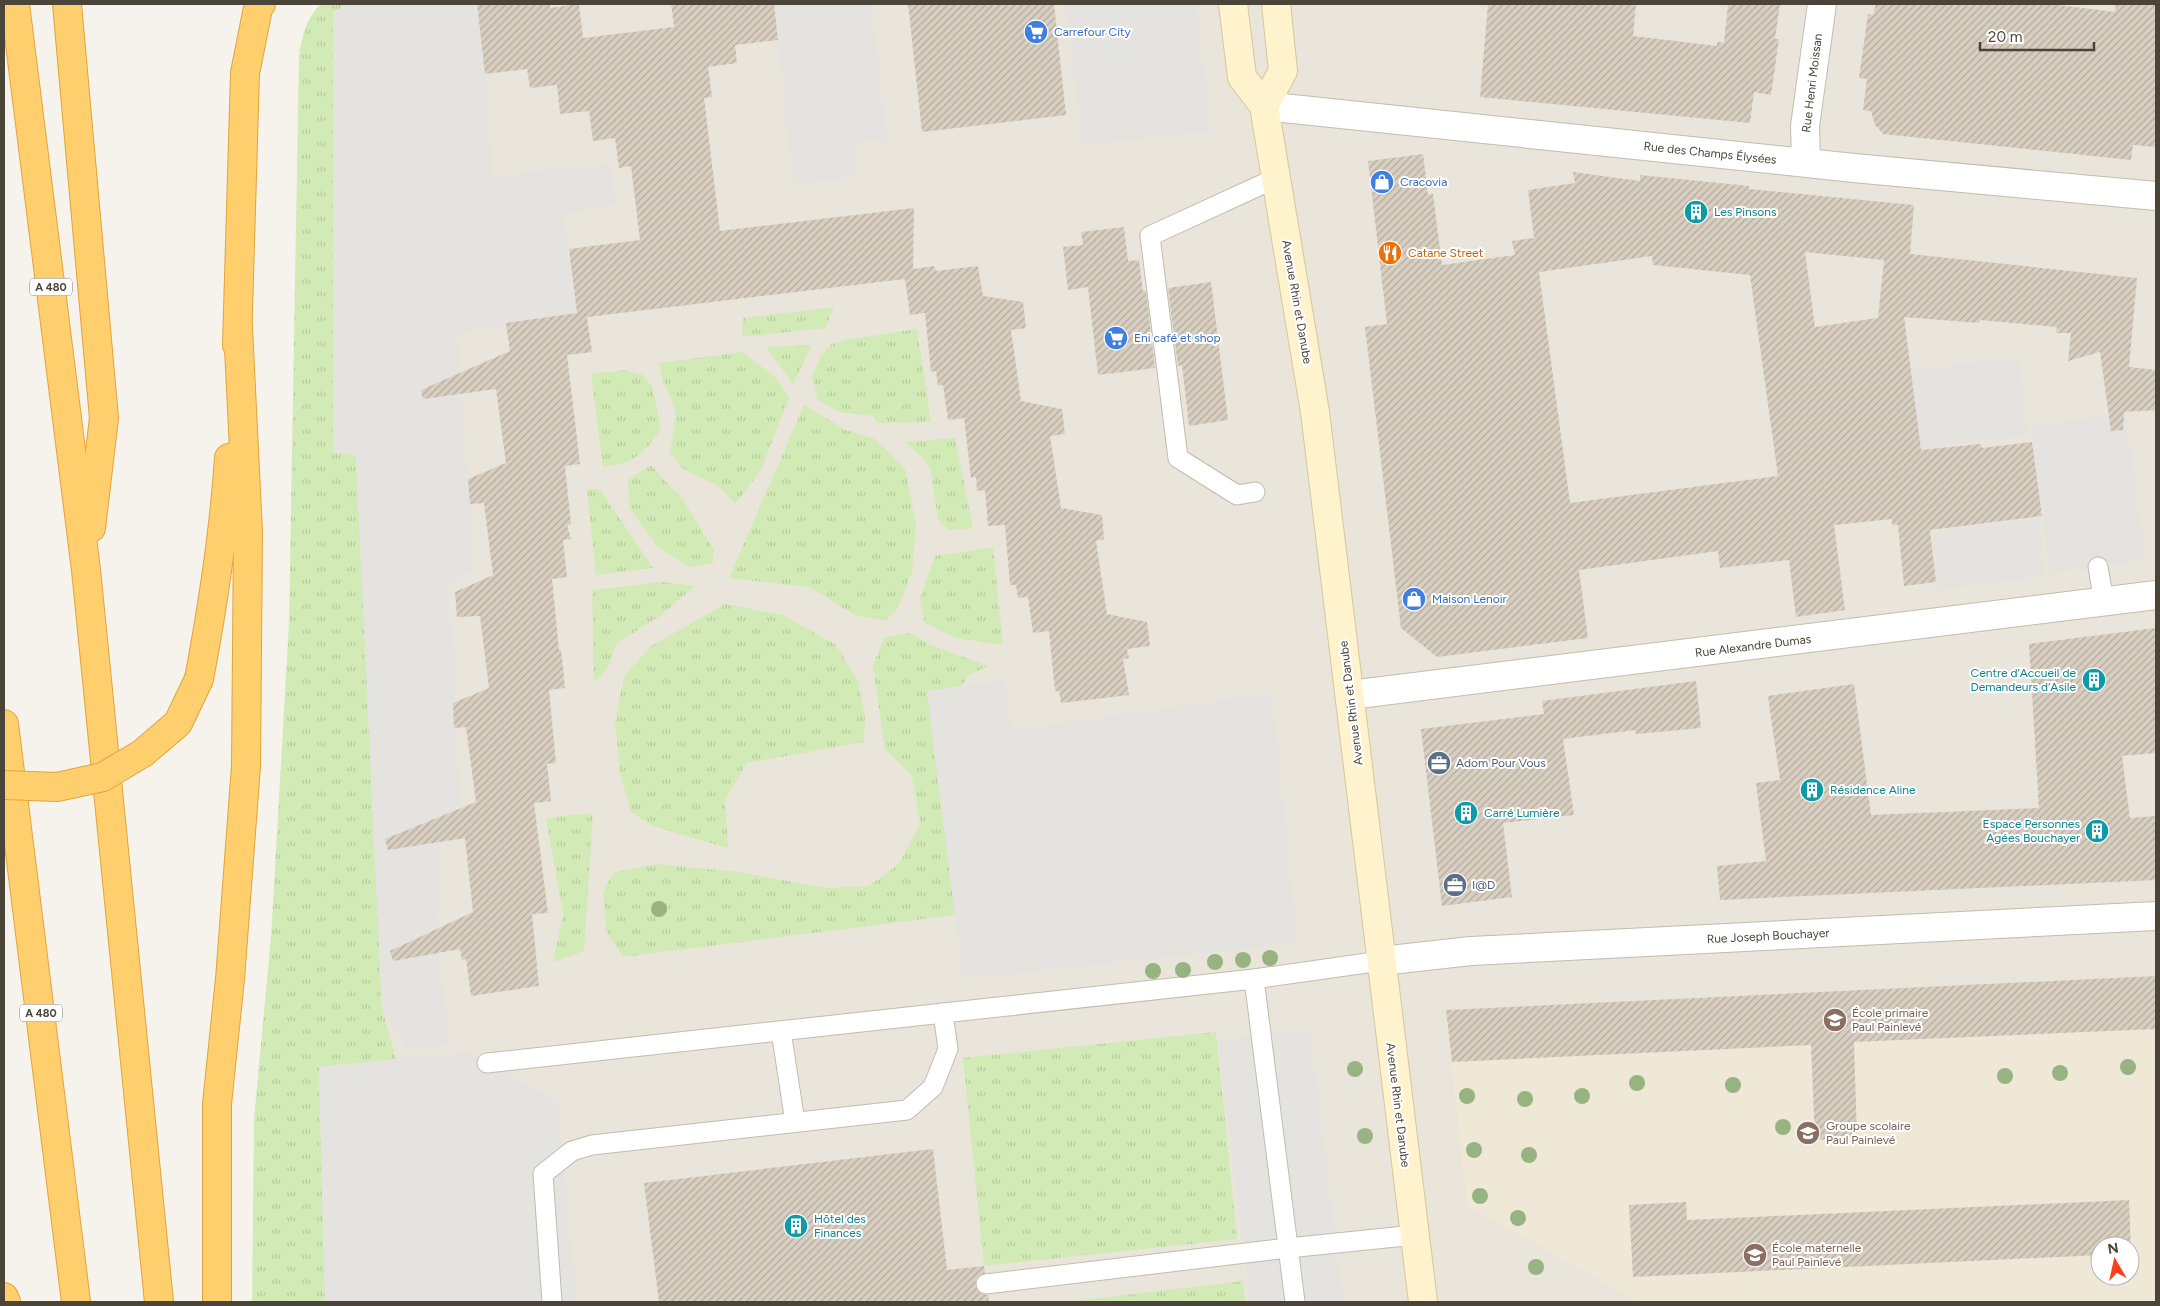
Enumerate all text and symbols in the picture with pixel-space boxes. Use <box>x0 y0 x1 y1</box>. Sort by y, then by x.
supermarket icon: Carrefour City <box>1023 19 1049 45</box>
scale bar <box>1980 20 2094 52</box>
place label: Carrefour City <box>1054 25 1131 39</box>
text: 20 m <box>1988 28 2022 46</box>
street label: Rue Henri Moissan <box>1799 32 1825 133</box>
street label: Rue des Champs Élysées <box>1643 139 1778 167</box>
shop icon: Cracovia <box>1369 169 1395 195</box>
place label: Cracovia <box>1400 175 1447 189</box>
building icon: Les Pinsons <box>1683 199 1709 225</box>
place label: Les Pinsons <box>1714 205 1777 219</box>
street label: Avenue Rhin et Danube <box>1279 239 1315 365</box>
restaurant icon: Catane Street <box>1377 240 1403 266</box>
place label: Catane Street <box>1408 246 1484 260</box>
road number: A 480 <box>30 278 72 296</box>
supermarket icon: Eni café et shop <box>1103 325 1129 351</box>
place label: Eni café et shop <box>1134 331 1220 345</box>
shop icon: Maison Lenoir <box>1401 586 1427 612</box>
place label: Maison Lenoir <box>1432 592 1507 606</box>
street label: Rue Alexandre Dumas <box>1694 632 1812 660</box>
street label: Avenue Rhin et Danube <box>1336 639 1366 766</box>
place label: Centre d’Accueil de Demandeurs d’Asile <box>1970 666 2076 694</box>
building icon: Centre d’Accueil de Demandeurs d’Asile <box>2081 667 2107 693</box>
office icon: Adom Pour Vous <box>1426 750 1452 776</box>
place label: Adom Pour Vous <box>1456 756 1546 770</box>
building icon: Résidence Aline <box>1799 777 1825 803</box>
place label: Résidence Aline <box>1830 783 1916 797</box>
building icon: Carré Lumière <box>1453 800 1479 826</box>
place label: Carré Lumière <box>1484 806 1560 820</box>
place label: Espace Personnes Agées Bouchayer <box>1983 817 2080 845</box>
building icon: Espace Personnes Agées Bouchayer <box>2084 818 2110 844</box>
office icon: I@D <box>1442 872 1468 898</box>
place label: I@D <box>1472 878 1495 892</box>
street label: Rue Joseph Bouchayer <box>1706 926 1830 946</box>
road number: A 480 <box>20 1004 62 1021</box>
place label: École primaire Paul Painlevé <box>1852 1006 1929 1034</box>
school or university icon: École primaire Paul Painlevé <box>1822 1007 1848 1033</box>
street label: Avenue Rhin et Danube <box>1383 1042 1413 1169</box>
place label: Groupe scolaire Paul Painlevé <box>1826 1119 1911 1147</box>
school or university icon: Groupe scolaire Paul Painlevé <box>1795 1120 1821 1146</box>
place label: Hôtel des Finances <box>814 1212 866 1240</box>
building icon: Hôtel des Finances <box>783 1213 809 1239</box>
north arrow <box>2090 1236 2140 1286</box>
text: N <box>2106 1239 2120 1258</box>
place label: École maternelle Paul Painlevé <box>1772 1241 1862 1269</box>
school or university icon: École maternelle Paul Painlevé <box>1742 1242 1768 1268</box>

